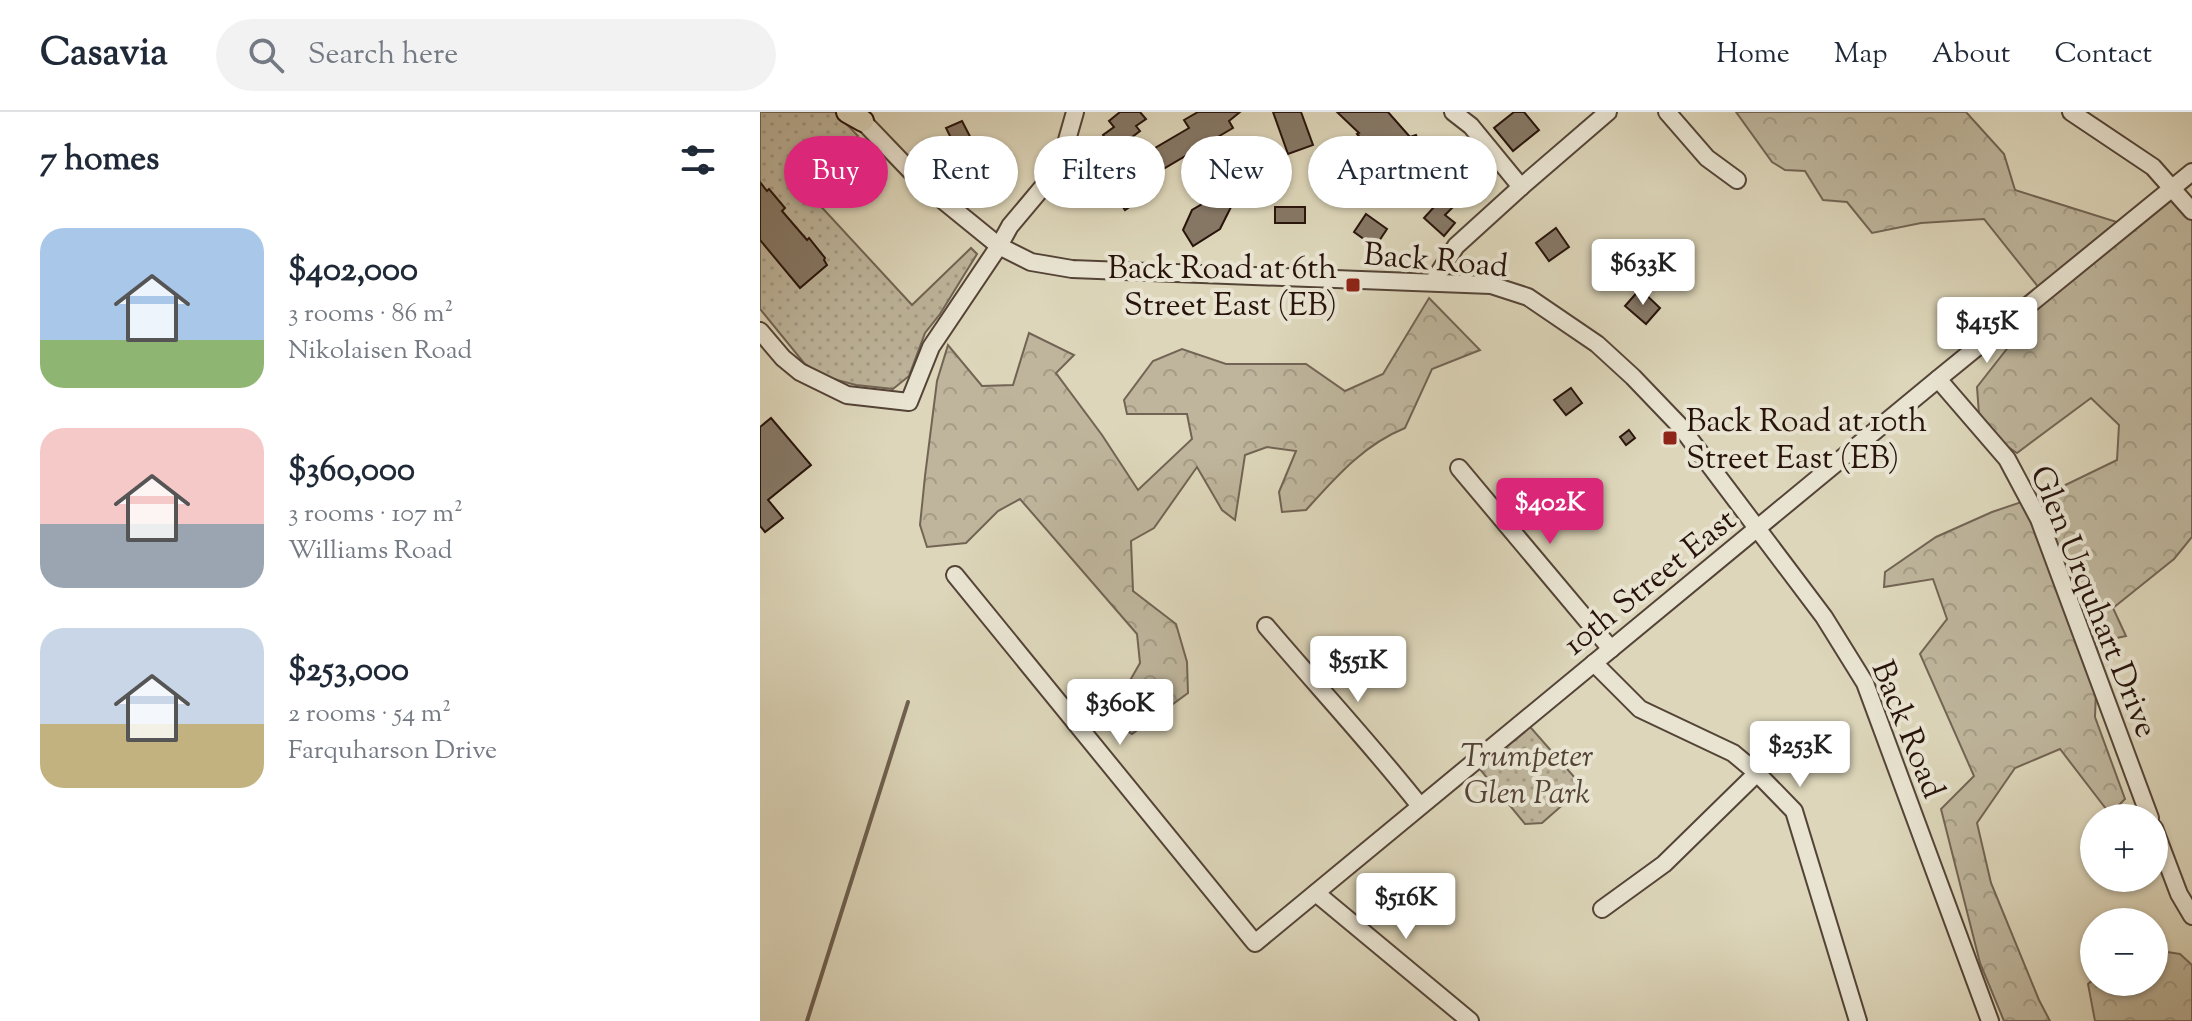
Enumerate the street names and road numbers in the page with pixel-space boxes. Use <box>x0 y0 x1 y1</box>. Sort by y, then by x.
street label: Back Road <box>1362 233 1510 291</box>
street label: Glen Urquhart Drive <box>2017 459 2168 745</box>
street label: 10th Street East <box>1554 499 1747 668</box>
street label: Back Road <box>1858 654 1955 806</box>

